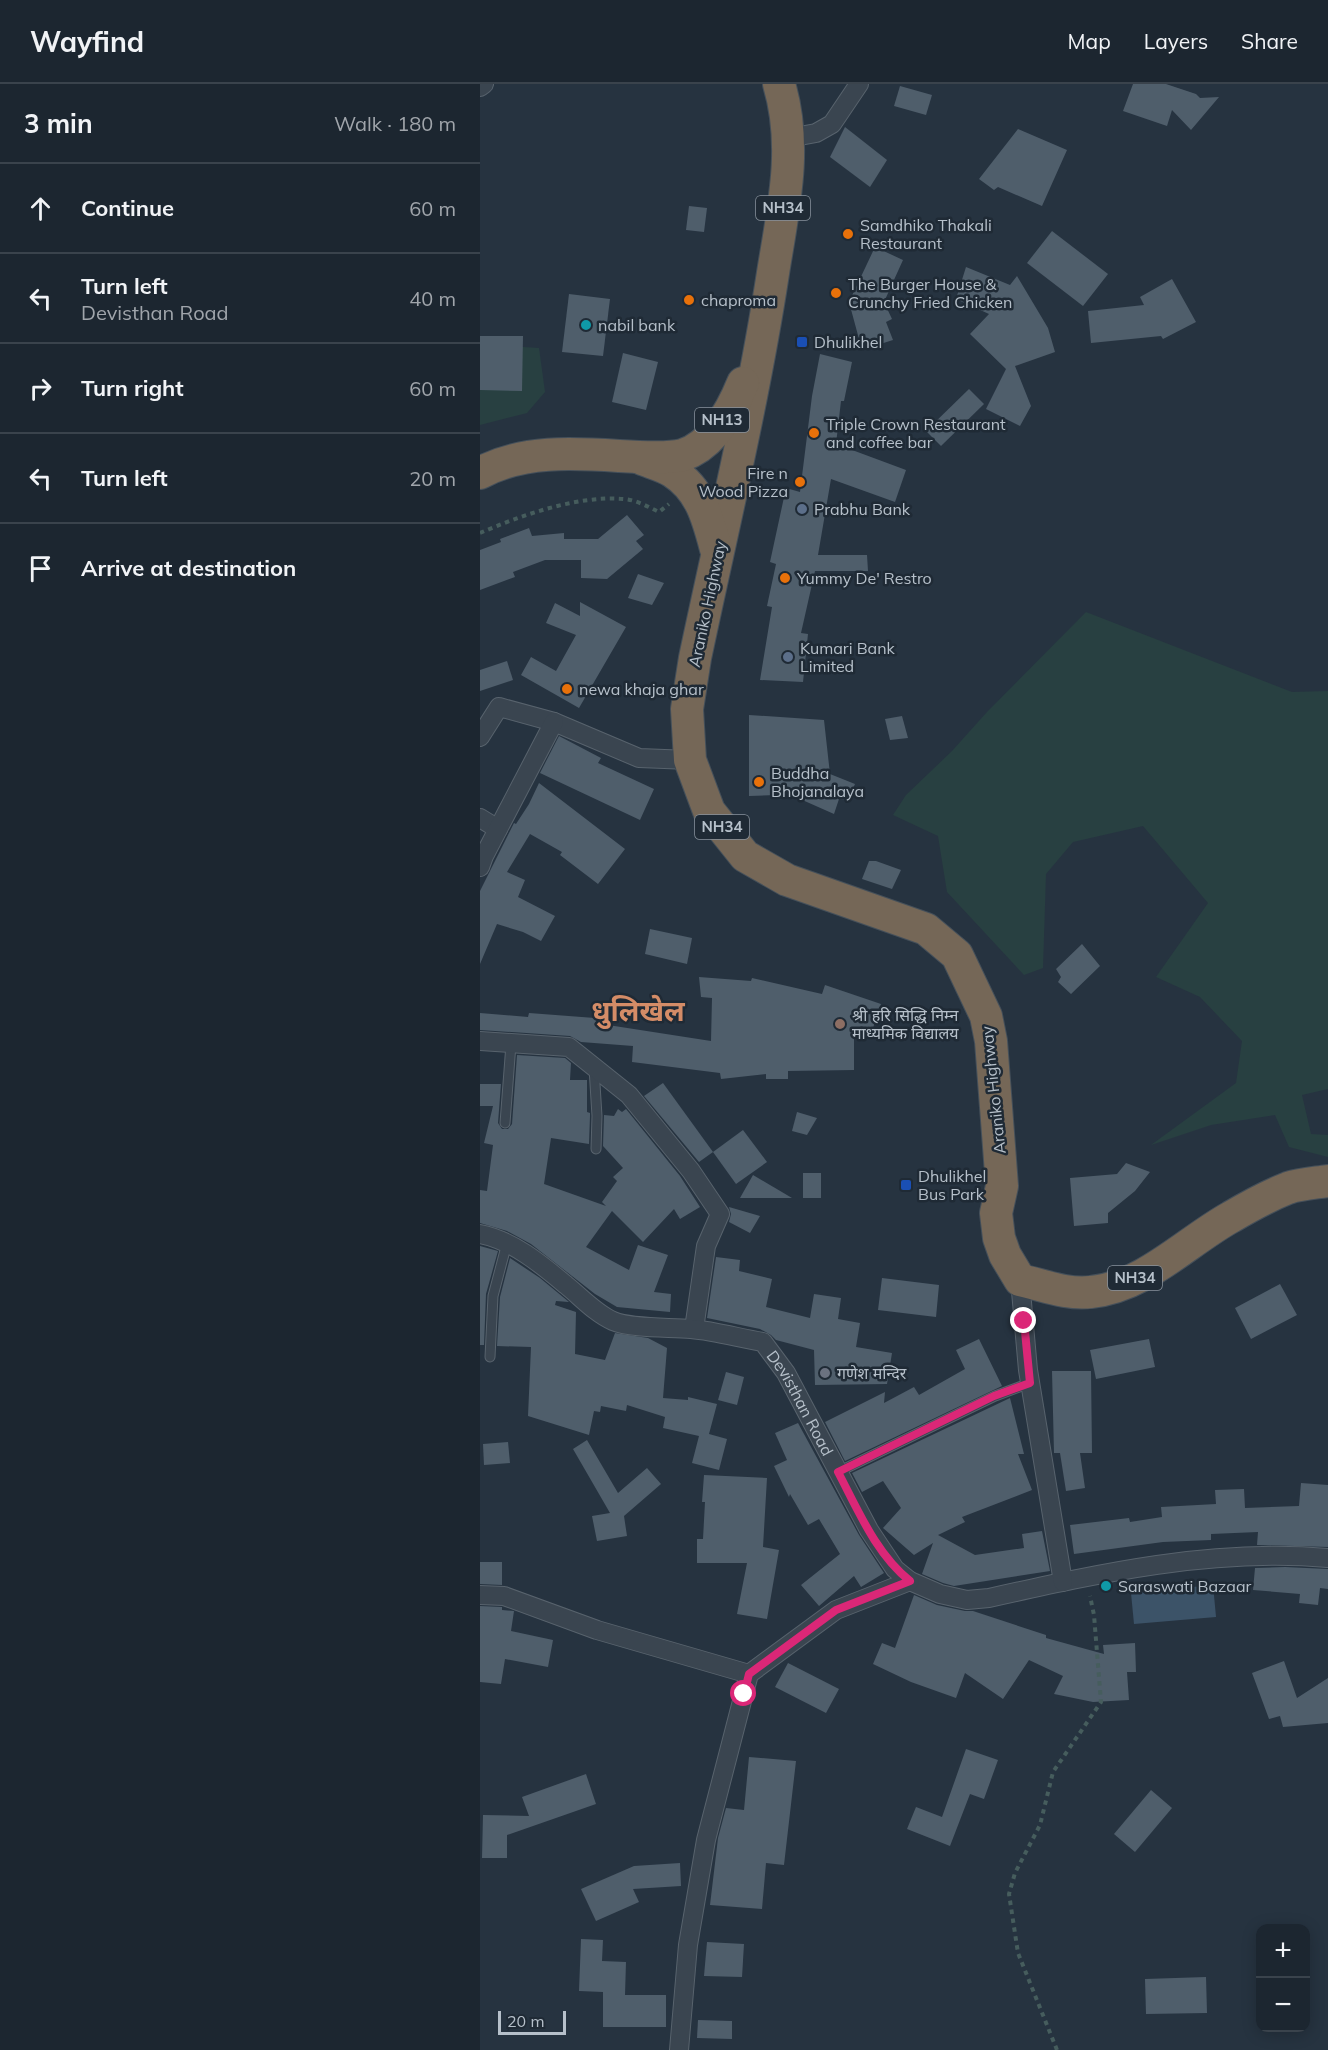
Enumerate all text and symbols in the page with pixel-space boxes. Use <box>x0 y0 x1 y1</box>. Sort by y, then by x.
text: Wayfind <box>30 24 144 59</box>
text: Map <box>1068 28 1111 54</box>
text: Layers <box>1144 28 1208 54</box>
text: Share <box>1241 28 1298 54</box>
text: 3 min <box>24 107 93 140</box>
text: Walk · 180 m <box>334 111 456 136</box>
icon: ahead <box>24 192 57 225</box>
text: Continue <box>81 194 174 222</box>
text: 60 m <box>409 196 456 221</box>
road number: NH34 <box>756 196 810 220</box>
place label: Samdhiko Thakali Restaurant <box>860 215 992 253</box>
marker: Samdhiko Thakali Restaurant <box>841 227 855 241</box>
text: Turn left <box>81 272 168 300</box>
place label: The Burger House & Crunchy Fried Chicken <box>848 274 1012 312</box>
icon: left <box>24 282 57 315</box>
text: 40 m <box>409 286 456 311</box>
marker: The Burger House & Crunchy Fried Chicken <box>829 286 843 300</box>
place label: chaproma <box>701 290 776 310</box>
marker: chaproma <box>682 293 696 307</box>
text: Devisthan Road <box>81 300 229 325</box>
place label: nabil bank <box>598 315 676 335</box>
marker: nabil bank <box>579 318 593 332</box>
place label: Dhulikhel <box>814 332 882 352</box>
marker: Dhulikhel <box>795 335 809 349</box>
icon: right <box>24 372 57 405</box>
text: Turn right <box>81 374 184 402</box>
text: 60 m <box>409 376 456 401</box>
road number: NH13 <box>695 408 749 432</box>
place label: Triple Crown Restaurant and coffee bar <box>826 414 1006 452</box>
marker: Triple Crown Restaurant and coffee bar <box>807 426 821 440</box>
icon: left <box>24 462 57 495</box>
place label: Fire n Wood Pizza <box>699 463 788 501</box>
text: Turn left <box>81 464 168 492</box>
text: 20 m <box>409 466 456 491</box>
marker: Fire n Wood Pizza <box>793 475 807 489</box>
place label: Prabhu Bank <box>814 499 911 519</box>
marker: Prabhu Bank <box>795 502 809 516</box>
street label: Araniko Highway <box>684 539 730 669</box>
icon: arrive <box>24 552 57 585</box>
text: Arrive at destination <box>81 554 296 582</box>
place label: Yummy De' Restro <box>796 568 932 588</box>
marker: Yummy De' Restro <box>778 571 792 585</box>
place label: Kumari Bank Limited <box>800 638 896 676</box>
marker: Kumari Bank Limited <box>781 650 795 664</box>
place label: newa khaja ghar <box>579 679 704 699</box>
marker: newa khaja ghar <box>560 682 574 696</box>
place label: Buddha Bhojanalaya <box>771 763 864 801</box>
marker: Buddha Bhojanalaya <box>752 775 766 789</box>
road number: NH34 <box>695 815 749 839</box>
district label: धुलिखेल <box>591 993 686 1029</box>
place label: श्री हरि सिद्धि निम्न माध्यमिक विद्यालय <box>852 1005 959 1043</box>
marker: श्री हरि सिद्धि निम्न माध्यमिक विद्यालय <box>833 1017 847 1031</box>
street label: Araniko Highway <box>976 1025 1010 1155</box>
place label: Dhulikhel Bus Park <box>918 1166 986 1204</box>
marker: Dhulikhel Bus Park <box>899 1178 913 1192</box>
road number: NH34 <box>1108 1266 1162 1290</box>
route end <box>1010 1307 1036 1333</box>
street label: Devisthan Road <box>762 1346 838 1459</box>
place label: गणेश मन्दिर <box>837 1363 907 1383</box>
marker: गणेश मन्दिर <box>818 1366 832 1380</box>
place label: Saraswati Bazaar <box>1118 1576 1252 1596</box>
marker: Saraswati Bazaar <box>1099 1579 1113 1593</box>
route start <box>730 1680 756 1706</box>
map controls <box>1256 1924 1310 2032</box>
button: + <box>1256 1924 1310 1978</box>
button: − <box>1256 1978 1310 2032</box>
scale bar <box>498 2008 566 2036</box>
text: 20 m <box>507 2011 544 2031</box>

